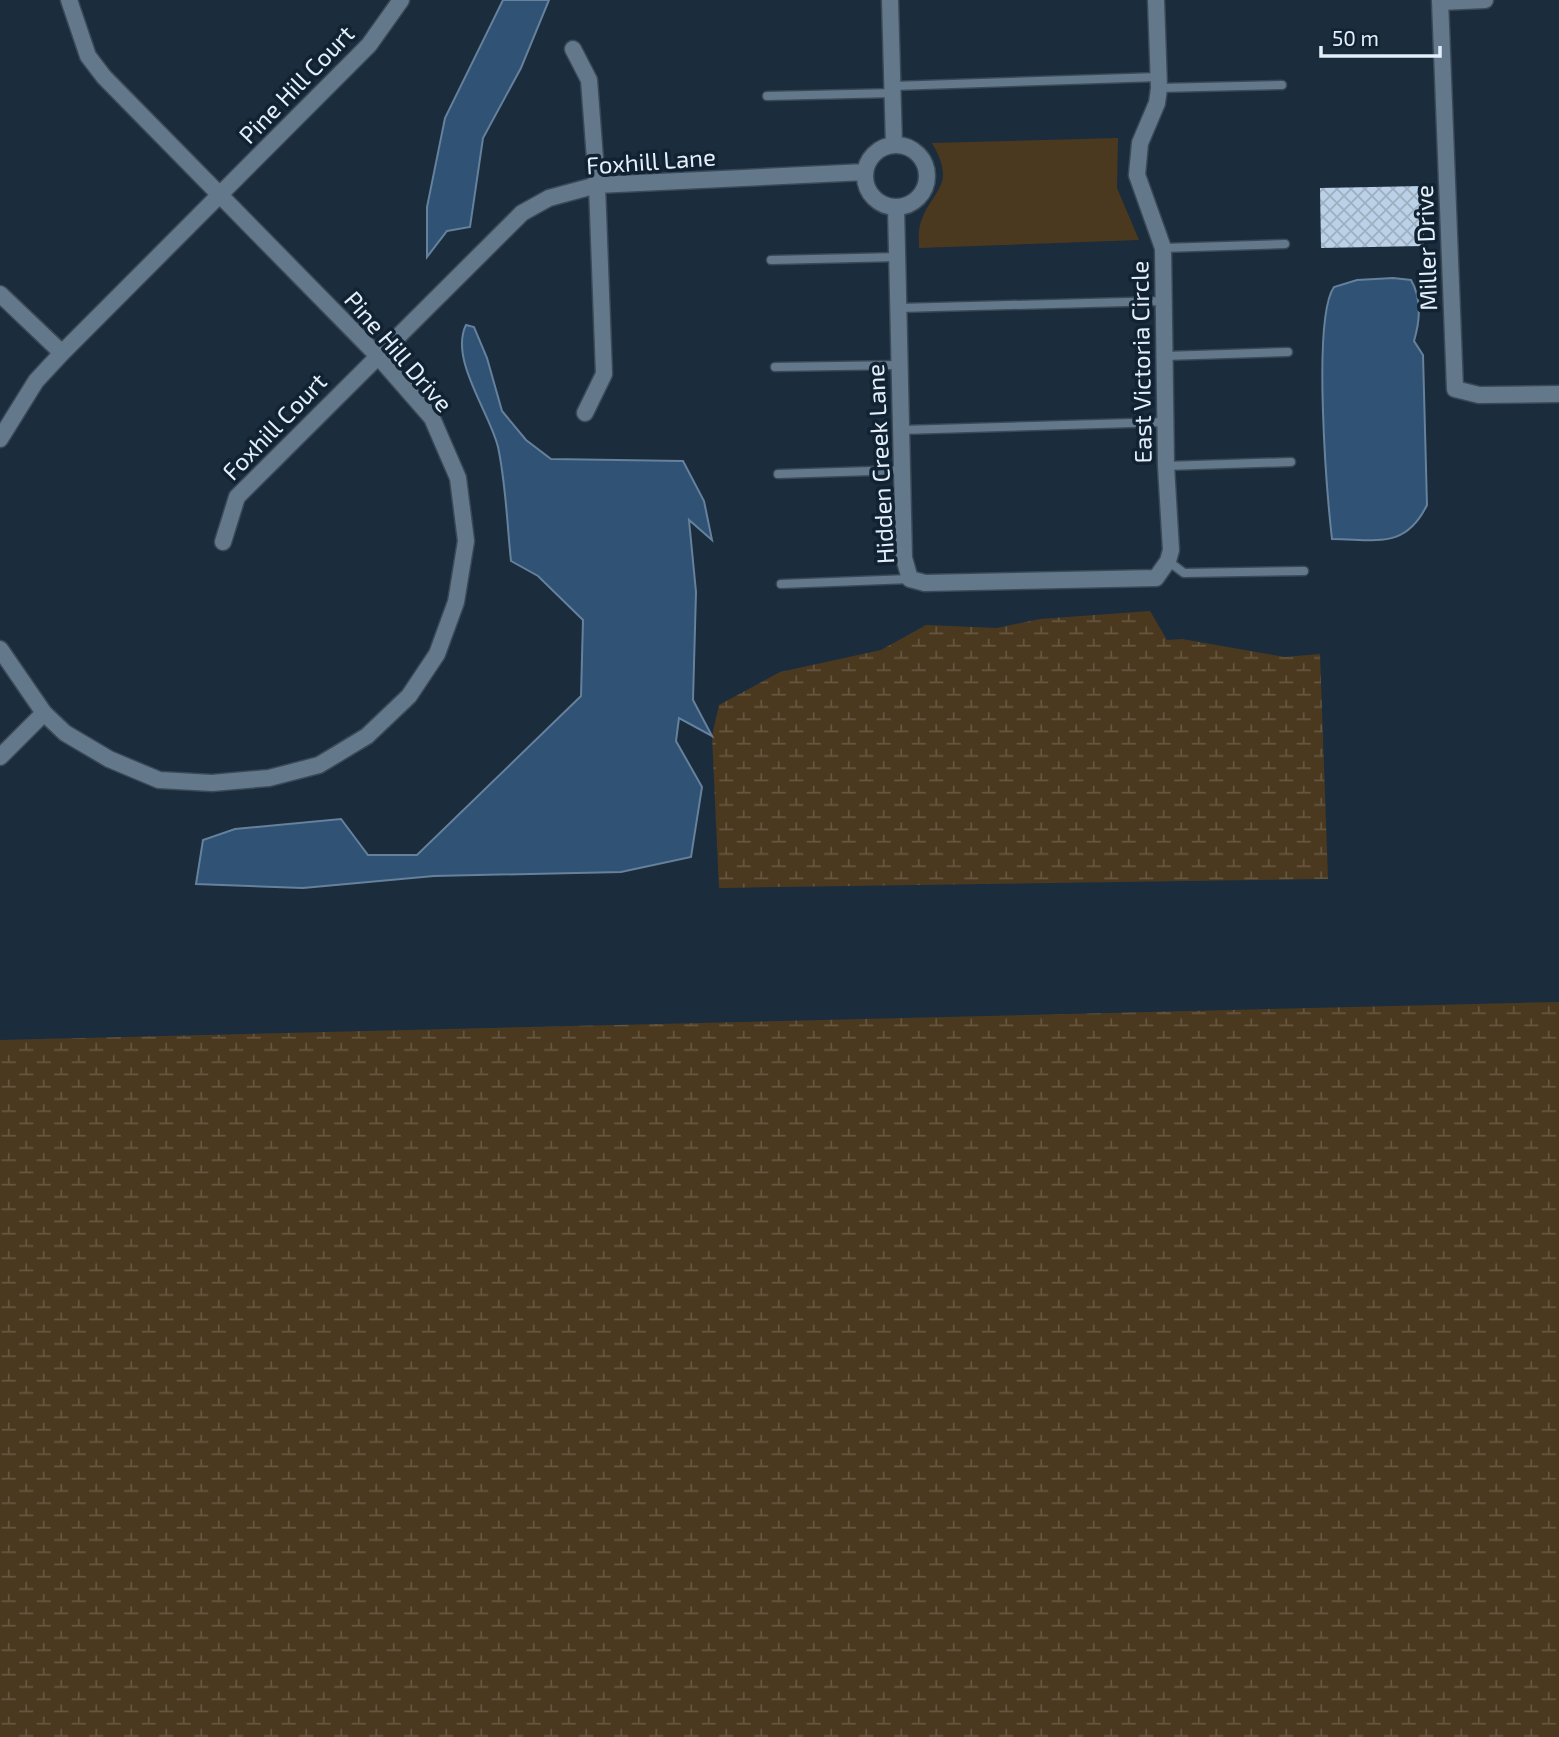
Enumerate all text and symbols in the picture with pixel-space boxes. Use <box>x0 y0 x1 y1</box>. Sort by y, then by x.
scale bar <box>1321 14 1440 58</box>
street label: Pine Hill Court <box>232 19 360 149</box>
text: 50 m <box>1332 25 1379 50</box>
street label: Foxhill Lane <box>585 142 717 179</box>
street label: Miller Drive <box>1409 185 1442 311</box>
street label: East Victoria Circle <box>1124 260 1157 464</box>
street label: Pine Hill Drive <box>339 285 459 417</box>
street label: Hidden Creek Lane <box>860 363 899 565</box>
street label: Foxhill Court <box>216 367 332 485</box>

